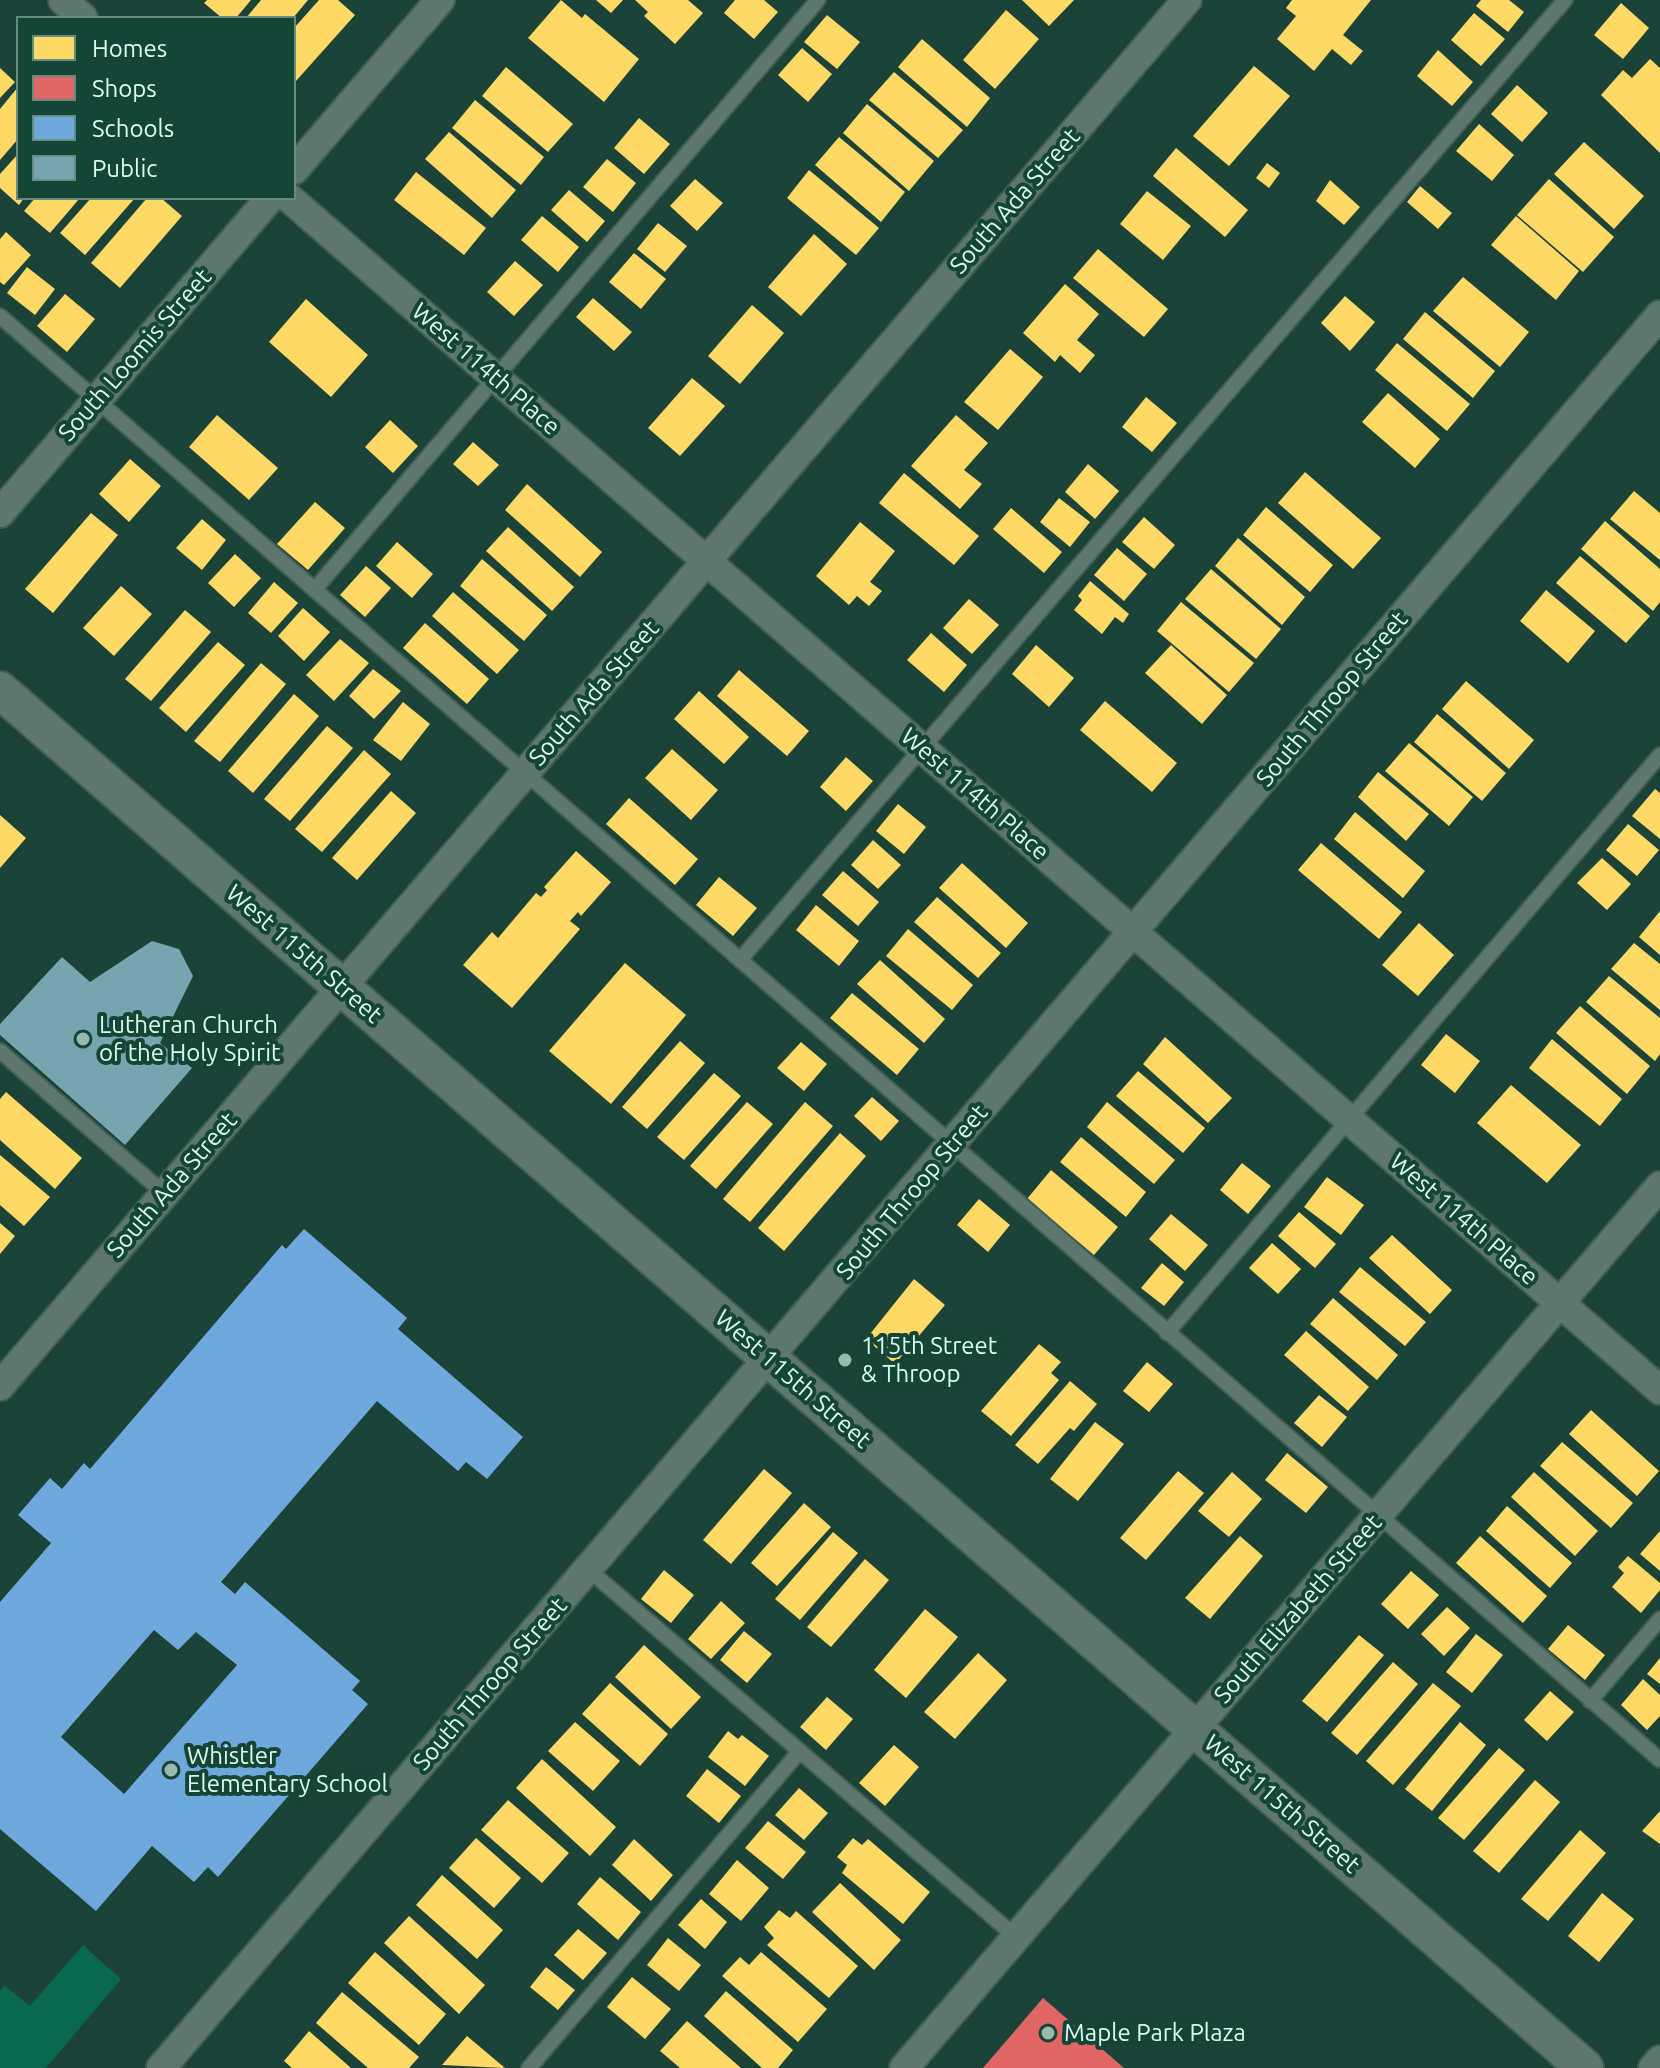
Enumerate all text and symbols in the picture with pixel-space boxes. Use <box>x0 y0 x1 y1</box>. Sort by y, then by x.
legend <box>16 16 296 200</box>
text: Homes <box>92 35 167 62</box>
text: Shops <box>92 75 157 102</box>
text: Schools <box>92 115 174 142</box>
street label: South Ada Street <box>944 122 1086 280</box>
text: Public <box>92 155 157 182</box>
street label: South Loomis Street <box>52 263 218 447</box>
street label: West 114th Place <box>406 297 566 441</box>
street label: South Throop Street <box>1250 606 1414 792</box>
street label: South Ada Street <box>523 614 665 772</box>
street label: West 114th Place <box>895 722 1055 866</box>
street label: West 115th Street <box>220 879 388 1029</box>
place label: Lutheran Church of the Holy Spirit <box>99 1011 280 1067</box>
marker: Lutheran Church of the Holy Spirit <box>74 1030 92 1048</box>
street label: South Throop Street <box>830 1099 994 1285</box>
street label: South Ada Street <box>101 1106 243 1264</box>
street label: West 114th Place <box>1384 1147 1544 1291</box>
street label: West 115th Street <box>709 1304 877 1454</box>
place label: 115th Street & Throop <box>861 1332 997 1388</box>
marker: 115th Street & Throop <box>836 1351 854 1369</box>
street label: South Elizabeth Street <box>1208 1509 1388 1709</box>
street label: South Throop Street <box>407 1592 573 1776</box>
street label: West 115th Street <box>1198 1729 1366 1879</box>
place label: Whistler Elementary School <box>187 1742 388 1798</box>
marker: Whistler Elementary School <box>162 1761 180 1779</box>
place label: Maple Park Plaza <box>1064 2019 1246 2047</box>
marker: Maple Park Plaza <box>1039 2024 1057 2042</box>

